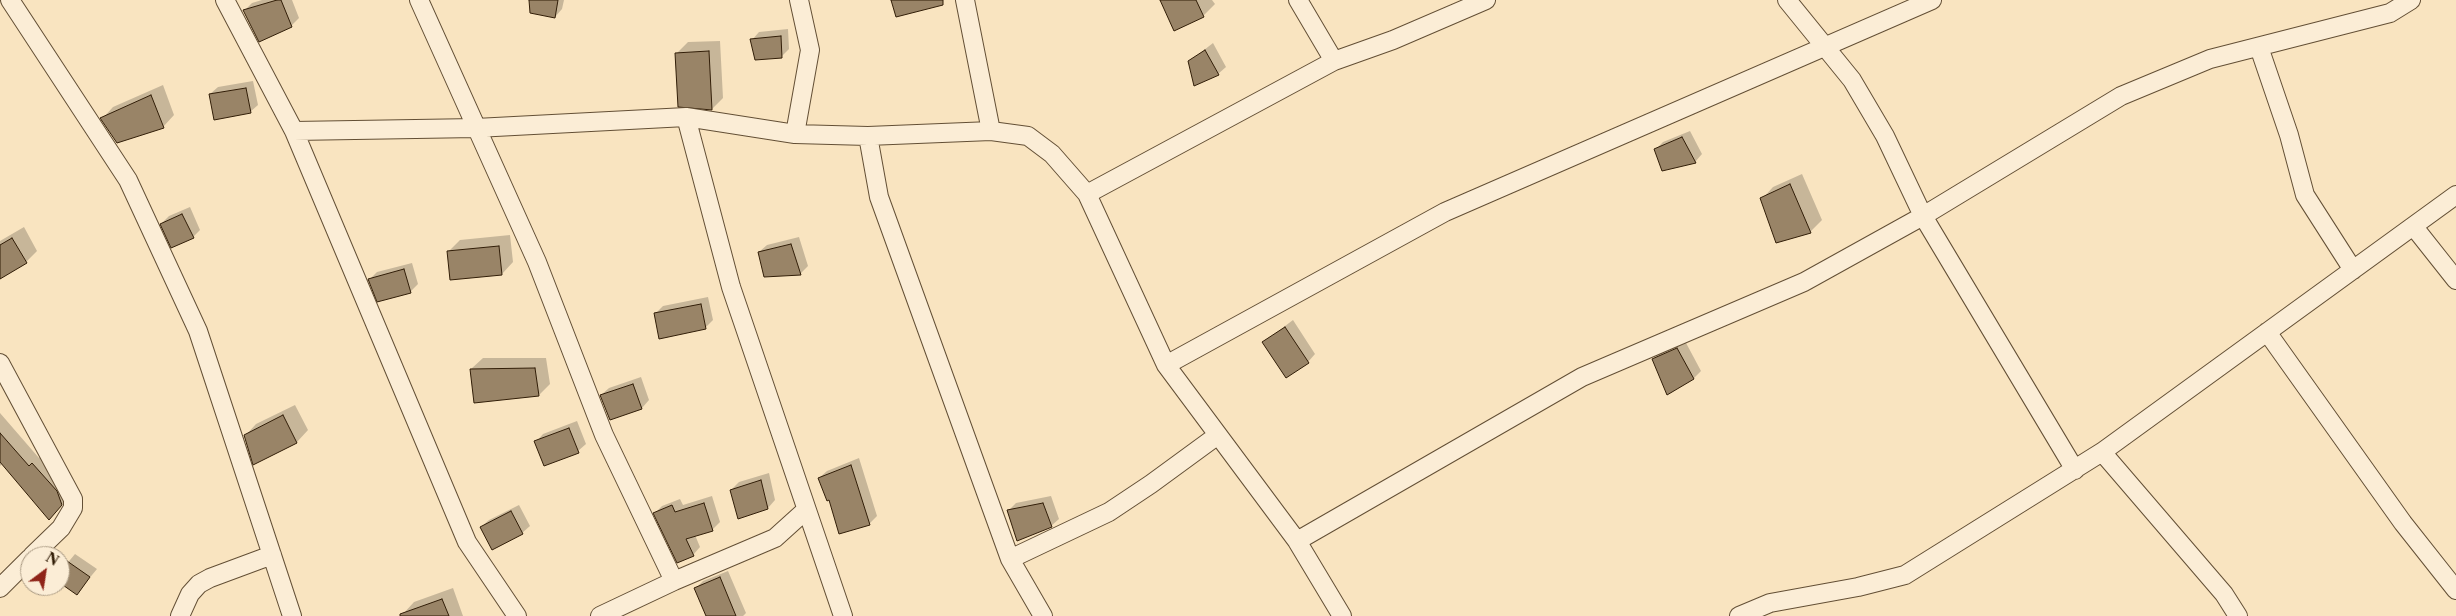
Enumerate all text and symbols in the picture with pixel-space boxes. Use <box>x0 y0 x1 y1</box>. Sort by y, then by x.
north arrow <box>20 546 70 596</box>
text: N <box>42 548 62 570</box>

